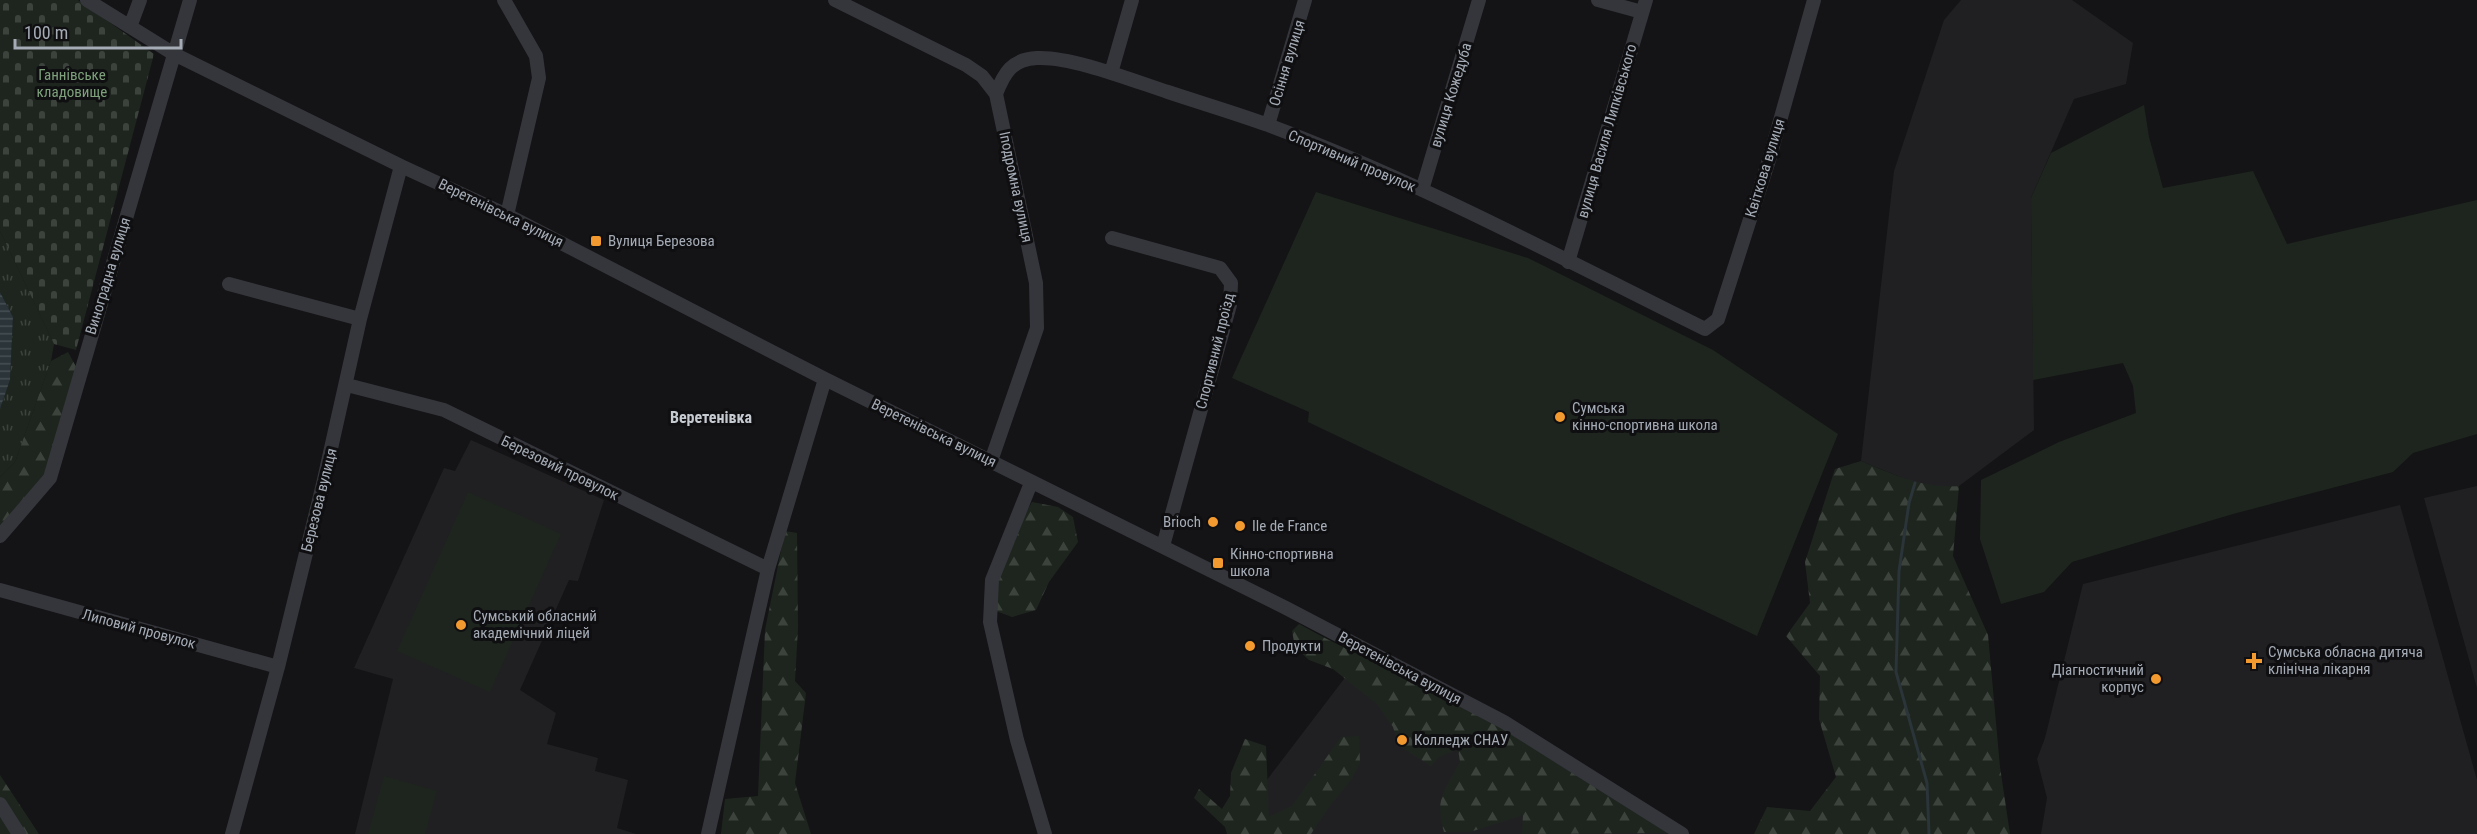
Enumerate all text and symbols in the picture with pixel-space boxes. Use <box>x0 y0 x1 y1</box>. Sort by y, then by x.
scale bar <box>15 12 182 50</box>
street label: Осіння вулиця <box>1265 18 1309 108</box>
text: 100 m <box>24 22 68 43</box>
street label: вулиця Кожедуба <box>1427 40 1475 150</box>
street label: вулиця Василя Липківського <box>1574 42 1640 220</box>
park label: Ганнівське кладовище <box>37 66 107 101</box>
street label: Квіткова вулиця <box>1741 116 1789 220</box>
street label: Спортивний провулок <box>1286 126 1418 196</box>
street label: Іподромна вулиця <box>995 130 1037 244</box>
street label: Веретенівська вулиця <box>436 175 566 251</box>
street label: Виноградна вулиця <box>82 215 134 337</box>
place label: Вулиця Березова <box>608 232 715 250</box>
marker: Вулиця Березова <box>589 234 603 248</box>
street label: Спортивний проїзд <box>1192 291 1238 411</box>
street label: Веретенівська вулиця <box>869 395 999 471</box>
place label: Сумська кінно-спортивна школа <box>1572 399 1718 434</box>
district label: Веретенівка <box>670 408 753 427</box>
marker: Сумська кінно-спортивна школа <box>1553 410 1567 424</box>
street label: Березовий провулок <box>498 432 622 504</box>
street label: Березова вулиця <box>297 446 341 554</box>
place label: Brioch <box>1163 513 1201 531</box>
marker: Brioch <box>1206 515 1220 529</box>
place label: Ile de France <box>1252 517 1327 535</box>
marker: Ile de France <box>1233 519 1247 533</box>
place label: Кінно-спортивна школа <box>1230 545 1334 580</box>
marker: Кінно-спортивна школа <box>1211 556 1225 570</box>
street label: Липовий провулок <box>80 605 198 653</box>
place label: Сумський обласний академічний ліцей <box>473 607 597 642</box>
marker: Сумський обласний академічний ліцей <box>454 618 468 632</box>
street label: Веретенівська вулиця <box>1335 628 1465 708</box>
place label: Продукти <box>1262 637 1321 655</box>
marker: Продукти <box>1243 639 1257 653</box>
place label: Сумська обласна дитяча клінічна лікарня <box>2268 643 2423 678</box>
marker: Сумська обласна дитяча клінічна лікарня <box>2245 652 2263 670</box>
place label: Діагностичний корпус <box>2052 661 2144 696</box>
marker: Діагностичний корпус <box>2149 672 2163 686</box>
place label: Колледж СНАУ <box>1414 731 1508 749</box>
marker: Колледж СНАУ <box>1395 733 1409 747</box>

